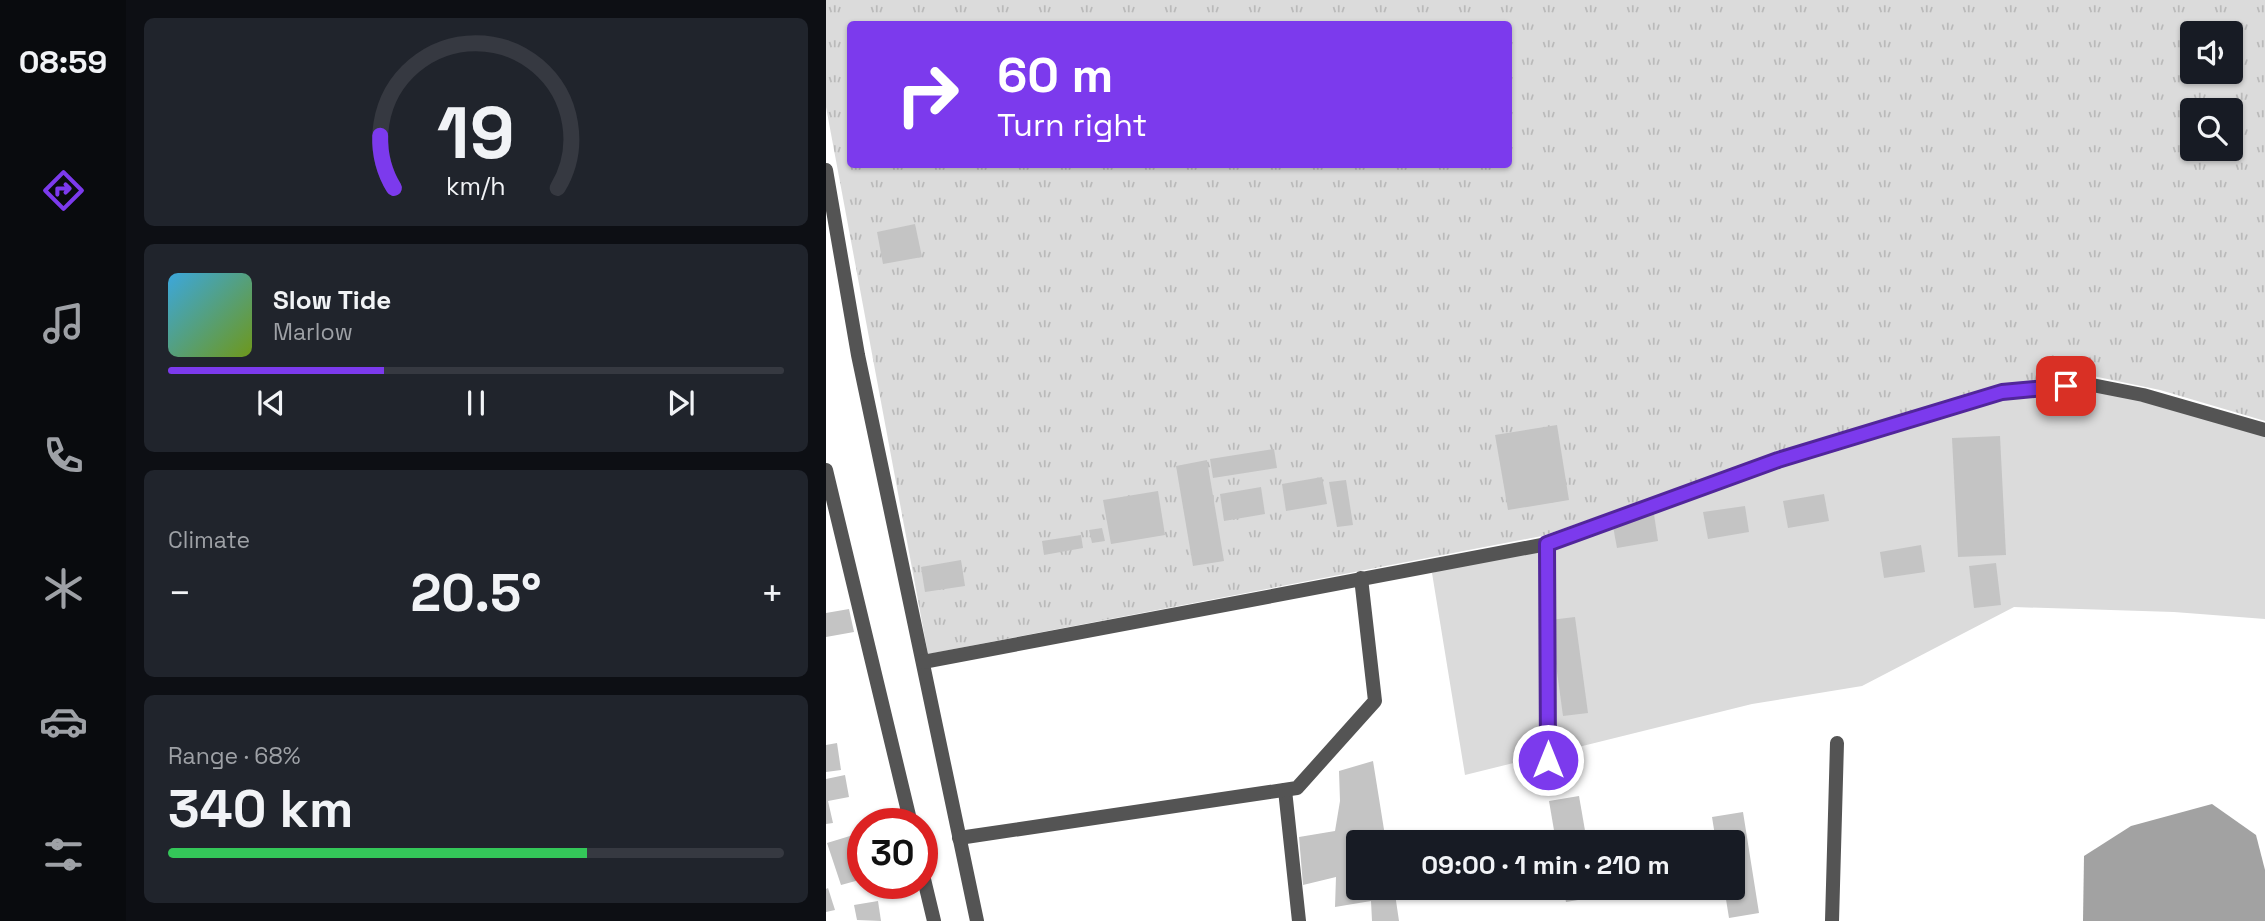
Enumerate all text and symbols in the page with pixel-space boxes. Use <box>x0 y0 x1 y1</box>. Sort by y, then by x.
map controls <box>2180 21 2243 161</box>
button: sound <box>2180 21 2243 84</box>
text: 08:59 <box>19 42 107 82</box>
text: 60 m <box>997 44 1113 106</box>
icon: right <box>882 49 973 140</box>
text: 19 <box>437 86 515 179</box>
button: search <box>2180 98 2243 161</box>
text: Turn right <box>997 105 1147 145</box>
icon: directions <box>39 166 88 215</box>
text: km/h <box>446 170 506 202</box>
text: Slow Tide <box>273 283 391 317</box>
icon: music <box>39 299 88 348</box>
text: Marlow <box>273 317 353 347</box>
pin <box>2036 356 2096 416</box>
icon: arrive <box>2047 367 2085 405</box>
icon: previous <box>252 384 290 422</box>
icon: pause <box>457 384 495 422</box>
icon: next <box>662 384 700 422</box>
icon: phone <box>39 431 88 480</box>
text: Climate <box>168 525 250 555</box>
text: 20.5° <box>410 560 542 626</box>
icon: climate <box>39 564 88 613</box>
text: − <box>168 569 192 617</box>
text: + <box>760 569 784 617</box>
icon: car <box>39 697 88 746</box>
position arrow <box>1511 723 1585 797</box>
text: Range · 68% <box>168 741 301 771</box>
text: 340 km <box>168 776 353 842</box>
speed limit sign: 30 <box>847 808 938 899</box>
icon: filters <box>39 830 88 879</box>
text: 09:00 · 1 min · 210 m <box>1421 848 1670 882</box>

